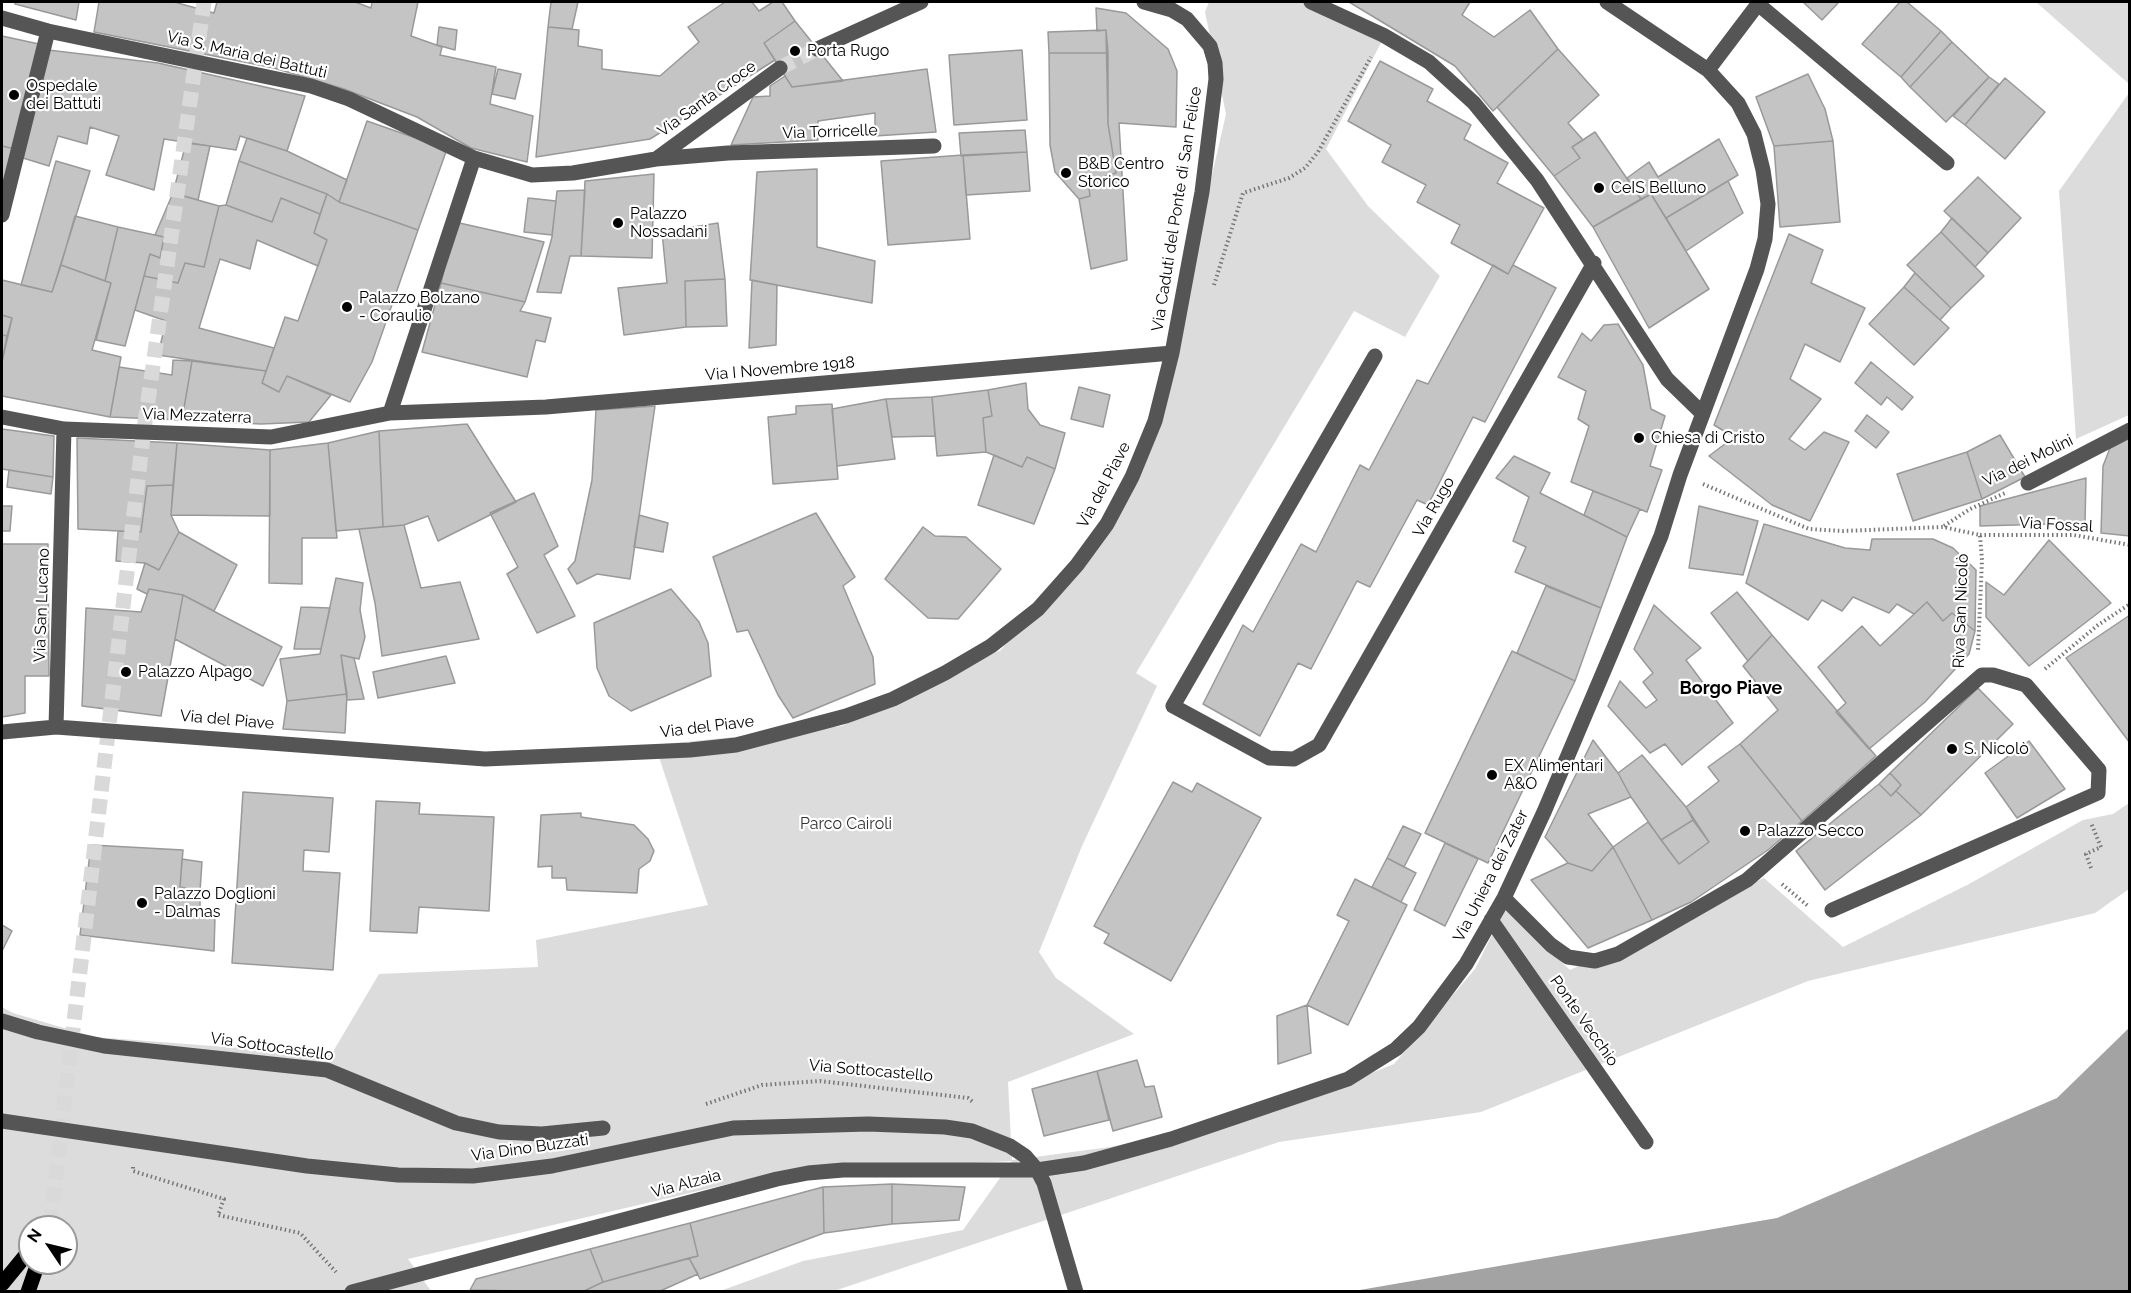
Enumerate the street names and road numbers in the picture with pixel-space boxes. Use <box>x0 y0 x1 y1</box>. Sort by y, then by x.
street label: Via S. Maria dei Battuti <box>165 27 329 83</box>
street label: Via Santa Croce <box>654 57 760 141</box>
street label: Via Caduti del Ponte di San Felice <box>1148 85 1206 333</box>
street label: Via Torricelle <box>782 121 878 143</box>
street label: Via I Novembre 1918 <box>704 353 856 385</box>
street label: Via Mezzaterra <box>142 404 252 428</box>
street label: Via dei Molini <box>1980 431 2076 491</box>
street label: Via del Piave <box>1073 439 1135 531</box>
street label: Via Rugo <box>1409 473 1459 541</box>
street label: Via Fossal <box>2018 513 2094 537</box>
street label: Via San Lucano <box>30 548 54 662</box>
street label: Riva San Nicolò <box>1949 553 1973 669</box>
street label: Via del Piave <box>179 706 275 734</box>
street label: Via del Piave <box>659 712 755 742</box>
street label: Via Uniera dei Zater <box>1449 807 1533 945</box>
street label: Ponte Vecchio <box>1546 972 1622 1070</box>
street label: Via Sottocastello <box>209 1029 335 1065</box>
street label: Via Sottocastello <box>808 1056 934 1086</box>
street label: Via Dino Buzzati <box>470 1130 590 1166</box>
street label: Via Alzaia <box>649 1166 723 1202</box>

